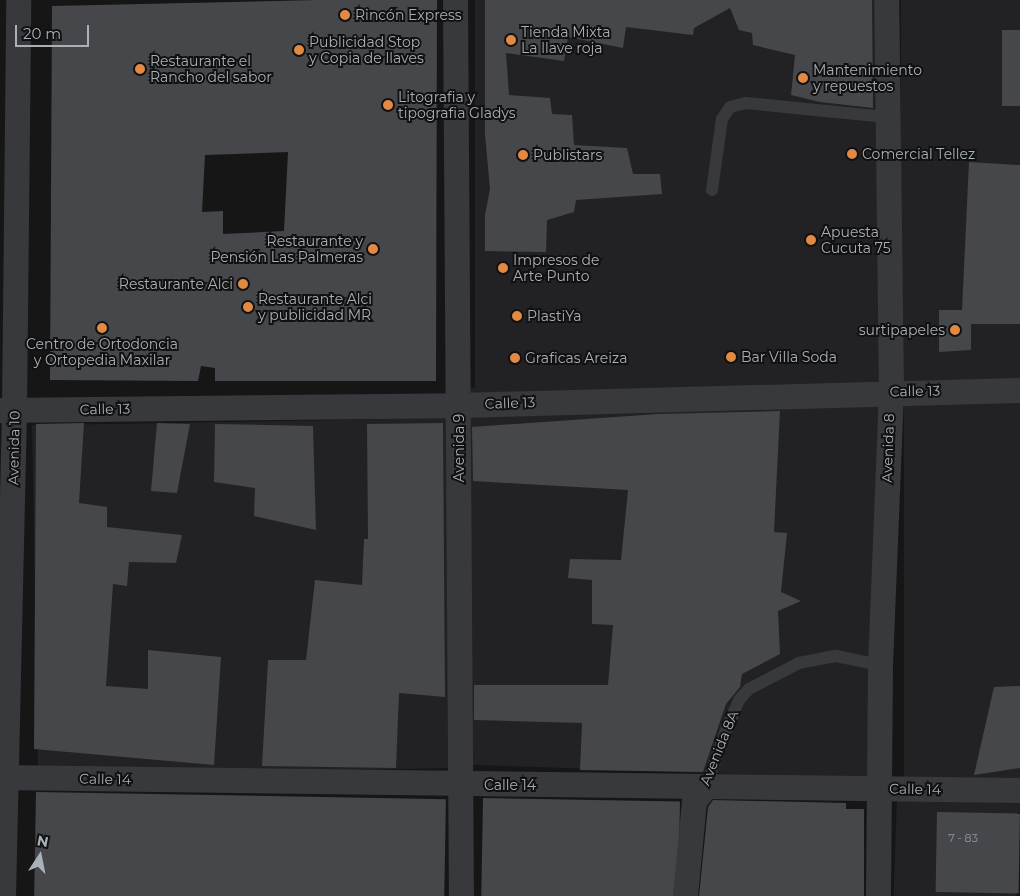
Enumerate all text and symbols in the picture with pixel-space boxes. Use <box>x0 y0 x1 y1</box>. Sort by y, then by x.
place label: Rincón Express <box>355 7 462 23</box>
marker: Rincón Express <box>339 9 351 21</box>
scale bar <box>18 15 91 47</box>
text: 20 m <box>23 24 61 43</box>
place label: Tienda Mixta La llave roja <box>521 24 610 56</box>
place label: Publicidad Stop y Copia de llaves <box>309 34 424 66</box>
marker: Tienda Mixta La llave roja <box>505 34 517 46</box>
marker: Publicidad Stop y Copia de llaves <box>293 44 305 56</box>
place label: Restaurante el Rancho del sabor <box>150 53 272 85</box>
place label: Mantenimiento y repuestos <box>813 62 922 94</box>
marker: Restaurante el Rancho del sabor <box>134 63 146 75</box>
marker: Mantenimiento y repuestos <box>797 72 809 84</box>
place label: Litografia y tipografia Gladys <box>398 89 516 121</box>
marker: Litografia y tipografia Gladys <box>382 99 394 111</box>
place label: Comercial Tellez <box>862 146 975 162</box>
place label: Publistars <box>533 147 602 163</box>
marker: Comercial Tellez <box>846 148 858 160</box>
marker: Publistars <box>517 149 529 161</box>
place label: Apuesta Cucuta 75 <box>821 224 891 256</box>
place label: Restaurante y Pensión Las Palmeras <box>210 233 363 266</box>
marker: Apuesta Cucuta 75 <box>805 234 817 246</box>
marker: Restaurante y Pensión Las Palmeras <box>367 243 379 255</box>
place label: Impresos de Arte Punto <box>513 252 600 284</box>
marker: Impresos de Arte Punto <box>497 262 509 274</box>
place label: Restaurante Alci <box>119 276 233 292</box>
marker: Restaurante Alci <box>237 278 249 290</box>
place label: Restaurante Alci y publicidad MR <box>258 291 372 324</box>
marker: Restaurante Alci y publicidad MR <box>242 301 254 313</box>
place label: PlastiYa <box>527 308 582 324</box>
marker: PlastiYa <box>511 310 523 322</box>
marker: Centro de Ortodoncia y Ortopedia Maxilar <box>96 322 108 334</box>
place label: surtipapeles <box>859 322 945 338</box>
marker: surtipapeles <box>949 324 961 336</box>
place label: Centro de Ortodoncia y Ortopedia Maxilar <box>26 336 178 368</box>
place label: Bar Villa Soda <box>741 349 837 365</box>
place label: Graficas Areiza <box>525 350 627 366</box>
marker: Bar Villa Soda <box>725 351 737 363</box>
marker: Graficas Areiza <box>509 352 521 364</box>
street label: Calle 13 <box>890 382 940 400</box>
street label: Calle 13 <box>484 394 536 412</box>
street label: Calle 13 <box>80 400 130 418</box>
street label: Avenida 10 <box>5 411 23 485</box>
street label: Avenida 8 <box>878 413 898 483</box>
street label: Avenida 9 <box>451 414 467 482</box>
street label: Avenida 8A <box>696 708 742 788</box>
street label: Calle 14 <box>79 770 131 788</box>
street label: Calle 14 <box>484 777 536 793</box>
street label: Calle 14 <box>889 780 941 798</box>
north arrow <box>15 831 65 881</box>
text: N <box>36 831 50 851</box>
house number: 7 - 83 <box>948 831 978 845</box>

